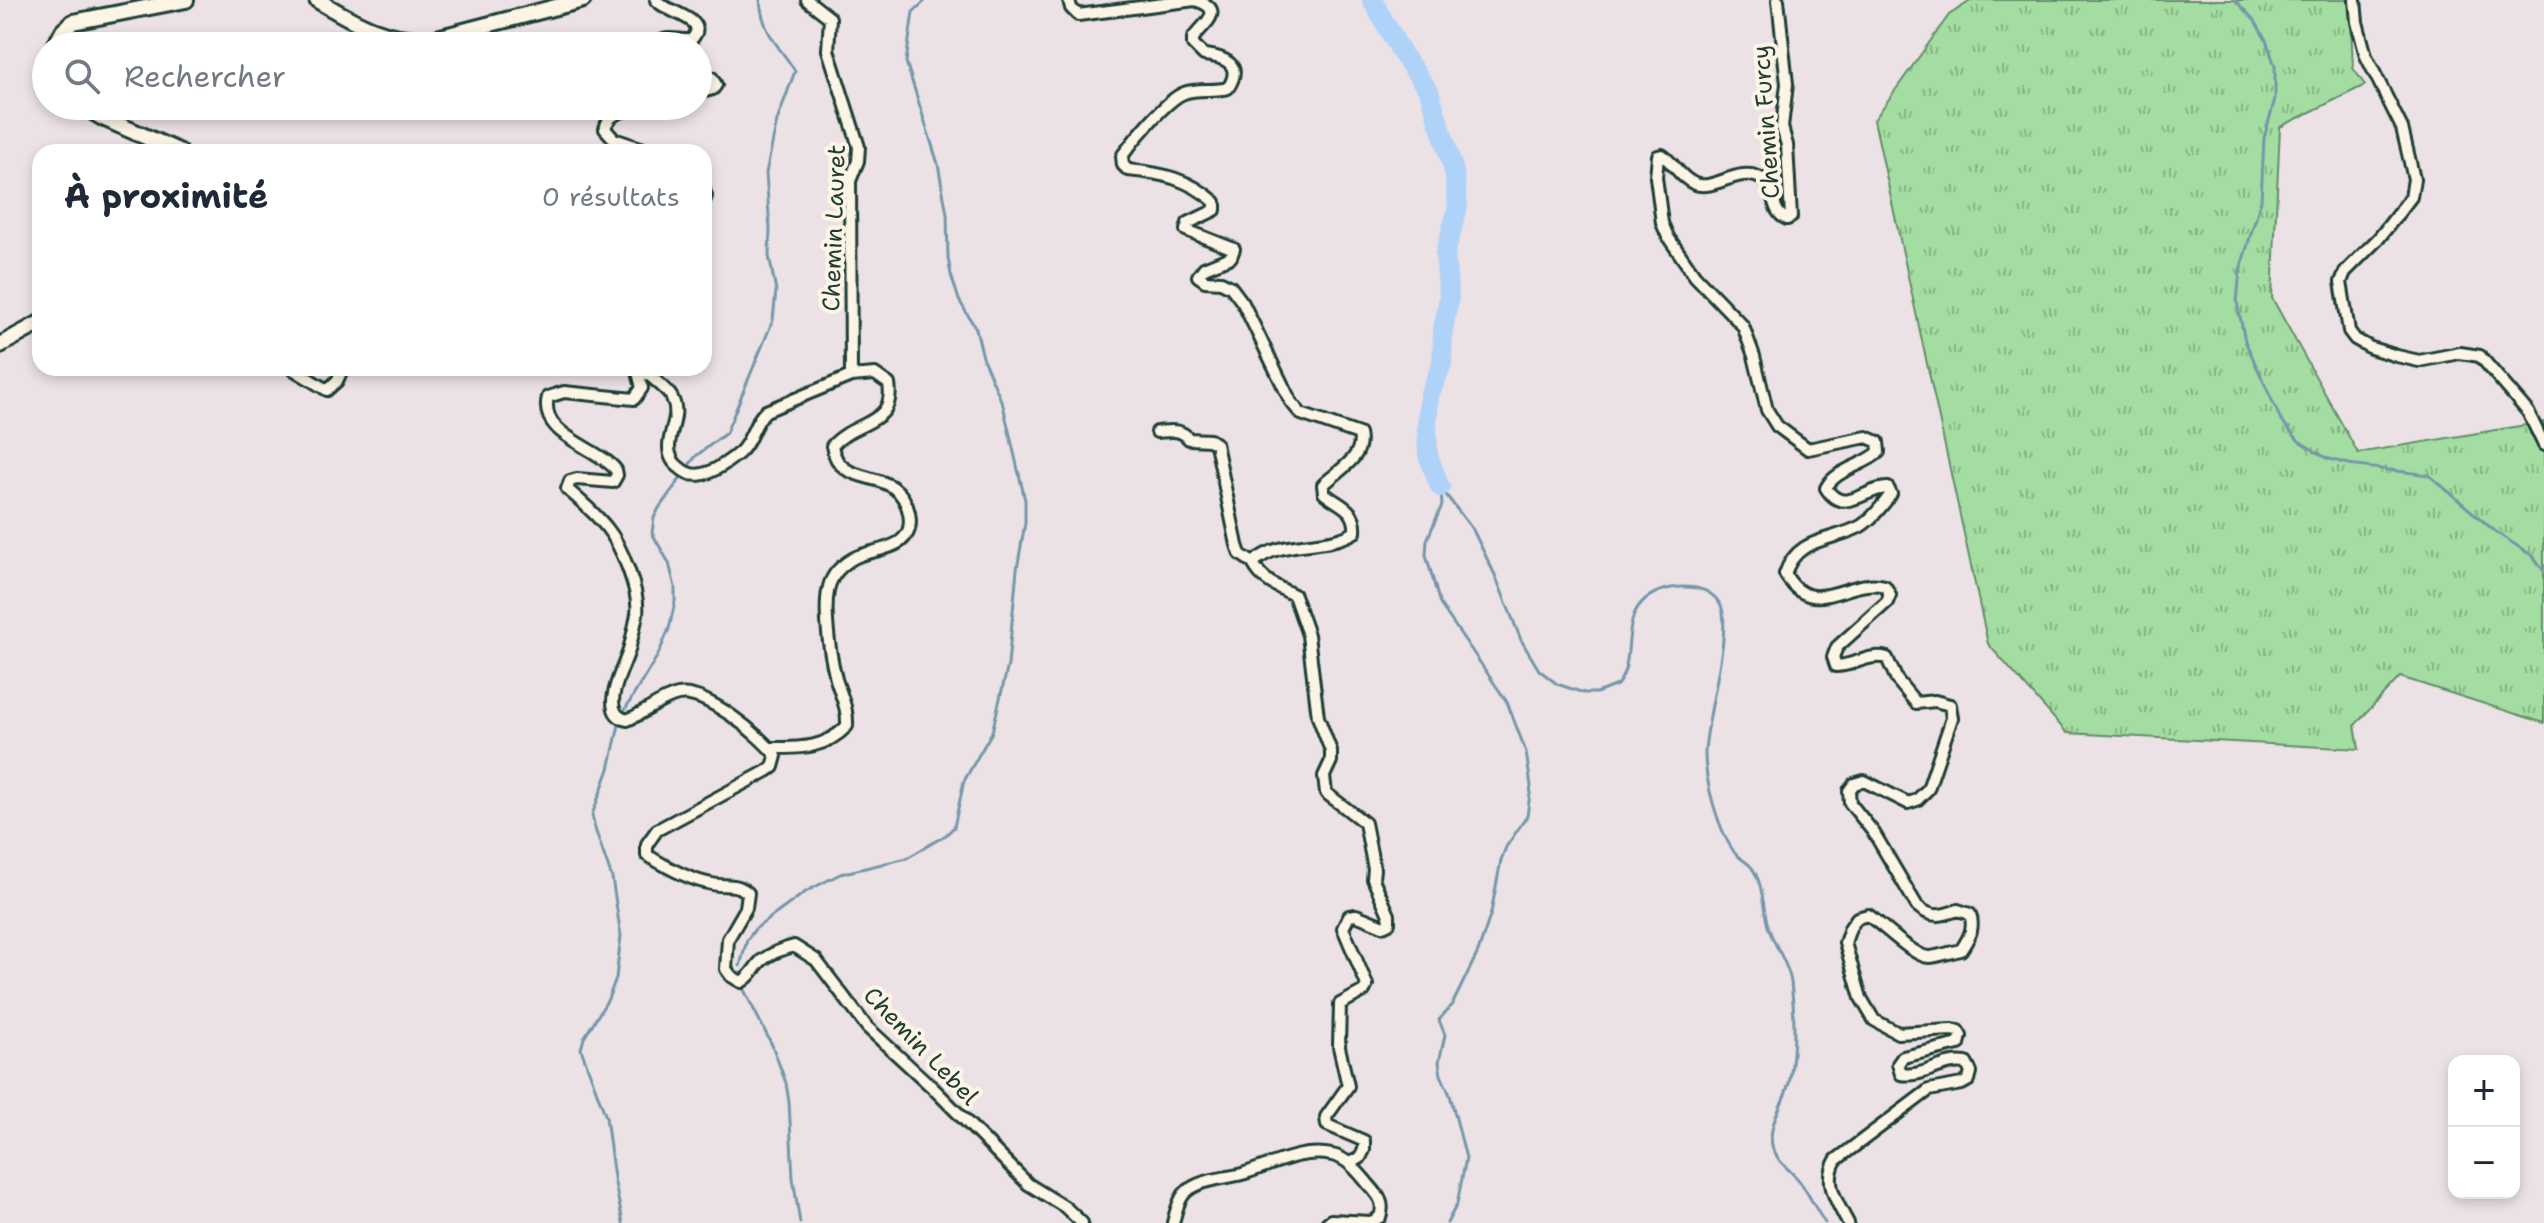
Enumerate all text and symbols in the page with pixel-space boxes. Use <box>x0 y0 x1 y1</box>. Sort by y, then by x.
search box <box>32 32 712 120</box>
street label: Chemin Furcy <box>1745 44 1787 200</box>
icon: search <box>60 54 104 98</box>
text: Rechercher <box>124 56 286 97</box>
street label: Chemin Lauret <box>815 144 853 312</box>
text: À proximité <box>64 173 268 219</box>
text: 0 résultats <box>542 179 680 214</box>
street label: Chemin Lebel <box>856 980 986 1113</box>
map controls <box>2448 1055 2520 1199</box>
button: + <box>2448 1055 2520 1127</box>
button: − <box>2448 1127 2520 1199</box>

